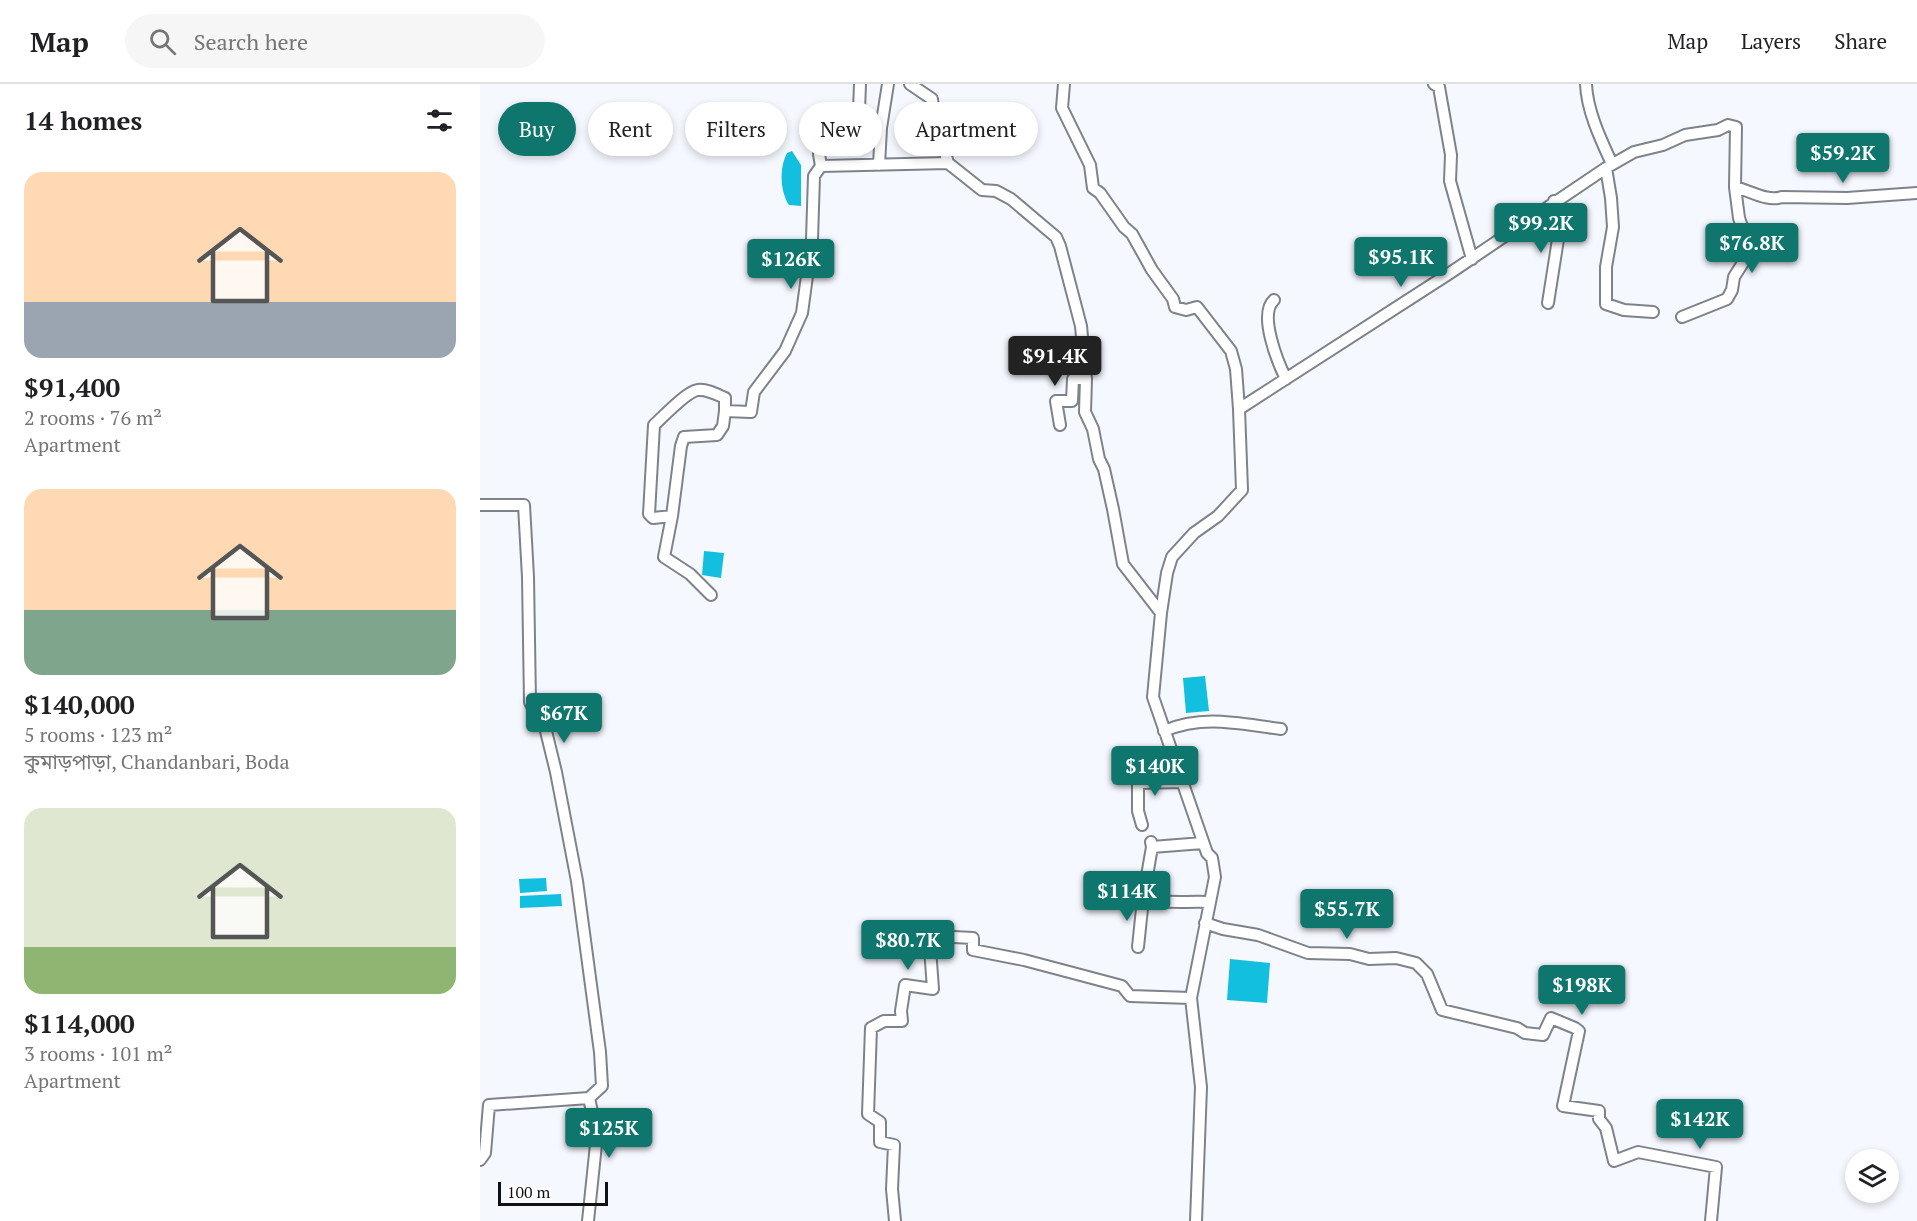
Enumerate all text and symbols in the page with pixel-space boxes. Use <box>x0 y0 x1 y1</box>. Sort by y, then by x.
search box <box>125 14 545 68</box>
text: Map <box>30 23 89 60</box>
icon: search <box>146 25 179 58</box>
text: Search here <box>194 27 308 56</box>
text: Map <box>1667 27 1708 55</box>
text: Layers <box>1741 27 1801 55</box>
text: Share <box>1834 27 1887 55</box>
chip: Buy <box>498 102 576 156</box>
chip: Rent <box>588 102 673 156</box>
chip: Filters <box>685 102 787 156</box>
chip: New <box>799 102 882 156</box>
chip: Apartment <box>894 102 1038 156</box>
text: 14 homes <box>24 103 142 137</box>
icon: filters <box>423 104 456 137</box>
pin: $59.2K <box>1794 133 1892 184</box>
text: $59.2K <box>1810 139 1876 166</box>
pin: $99.2K <box>1492 203 1590 254</box>
text: $99.2K <box>1508 209 1574 236</box>
icon: home <box>186 211 294 319</box>
pin: $76.8K <box>1703 223 1801 274</box>
text: $76.8K <box>1719 229 1785 256</box>
pin: $95.1K <box>1352 237 1450 288</box>
pin: $126K <box>749 239 833 290</box>
text: $95.1K <box>1368 243 1434 270</box>
text: $126K <box>761 245 821 272</box>
pin: $91.4K <box>1006 336 1104 387</box>
text: $91.4K <box>1022 342 1088 369</box>
text: $91,400 <box>24 370 120 404</box>
text: 2 rooms · 76 m² <box>24 404 162 431</box>
text: Apartment <box>24 431 121 458</box>
icon: home <box>186 528 294 636</box>
text: $140,000 <box>24 687 135 721</box>
pin: $67K <box>528 693 600 744</box>
text: $67K <box>540 699 588 726</box>
text: 5 rooms · 123 m² <box>24 721 172 748</box>
pin: $140K <box>1113 746 1197 797</box>
text: কুমাড়পাড়া, Chandanbari, Boda <box>24 748 290 775</box>
text: $140K <box>1125 752 1185 779</box>
icon: home <box>186 847 294 955</box>
pin: $114K <box>1085 871 1169 922</box>
text: $114K <box>1097 877 1157 904</box>
pin: $55.7K <box>1298 889 1396 940</box>
text: $55.7K <box>1314 895 1380 922</box>
pin: $80.7K <box>859 920 957 971</box>
text: $80.7K <box>875 926 941 953</box>
pin: $198K <box>1540 965 1624 1016</box>
text: $198K <box>1552 971 1612 998</box>
text: $114,000 <box>24 1006 135 1040</box>
text: 3 rooms · 101 m² <box>24 1040 172 1067</box>
text: Apartment <box>24 1067 121 1094</box>
pin: $142K <box>1658 1099 1742 1150</box>
text: $142K <box>1670 1105 1730 1132</box>
pin: $125K <box>567 1108 651 1159</box>
text: $125K <box>579 1114 639 1141</box>
map controls <box>1845 1149 1899 1203</box>
button: layers <box>1845 1149 1899 1203</box>
scale bar <box>498 1179 608 1206</box>
text: 100 m <box>507 1181 550 1203</box>

